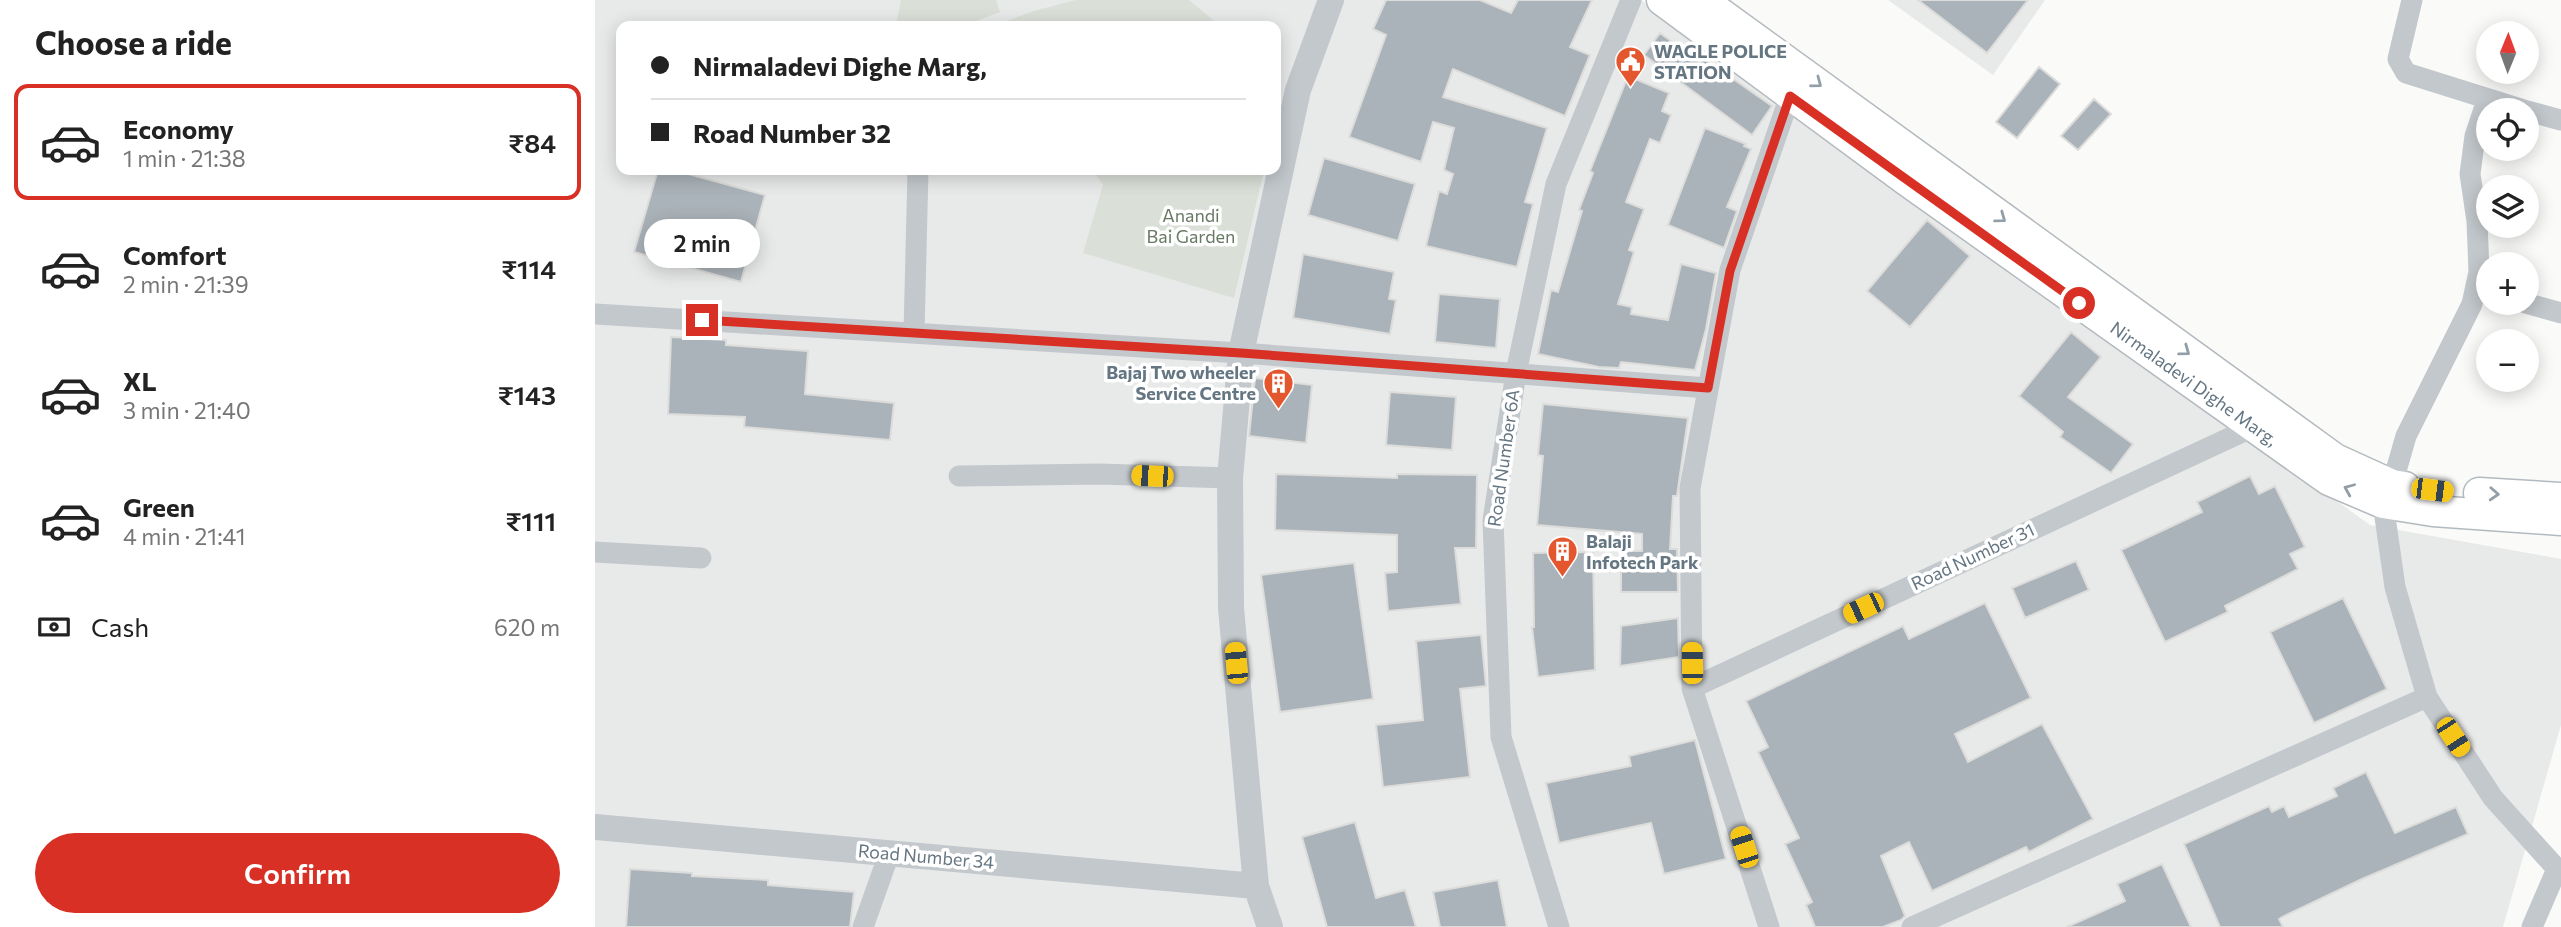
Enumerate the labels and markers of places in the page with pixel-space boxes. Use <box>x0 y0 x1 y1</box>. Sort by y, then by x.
place label: WAGLE POLICE STATION <box>1654 40 1787 83</box>
public building icon: WAGLE POLICE STATION <box>1614 45 1648 89</box>
place label: Bajaj Two wheeler Service Centre <box>1106 361 1257 404</box>
building icon: Bajaj Two wheeler Service Centre <box>1262 366 1296 410</box>
place label: Balaji Infotech Park <box>1586 530 1699 573</box>
building icon: Balaji Infotech Park <box>1546 535 1580 579</box>

